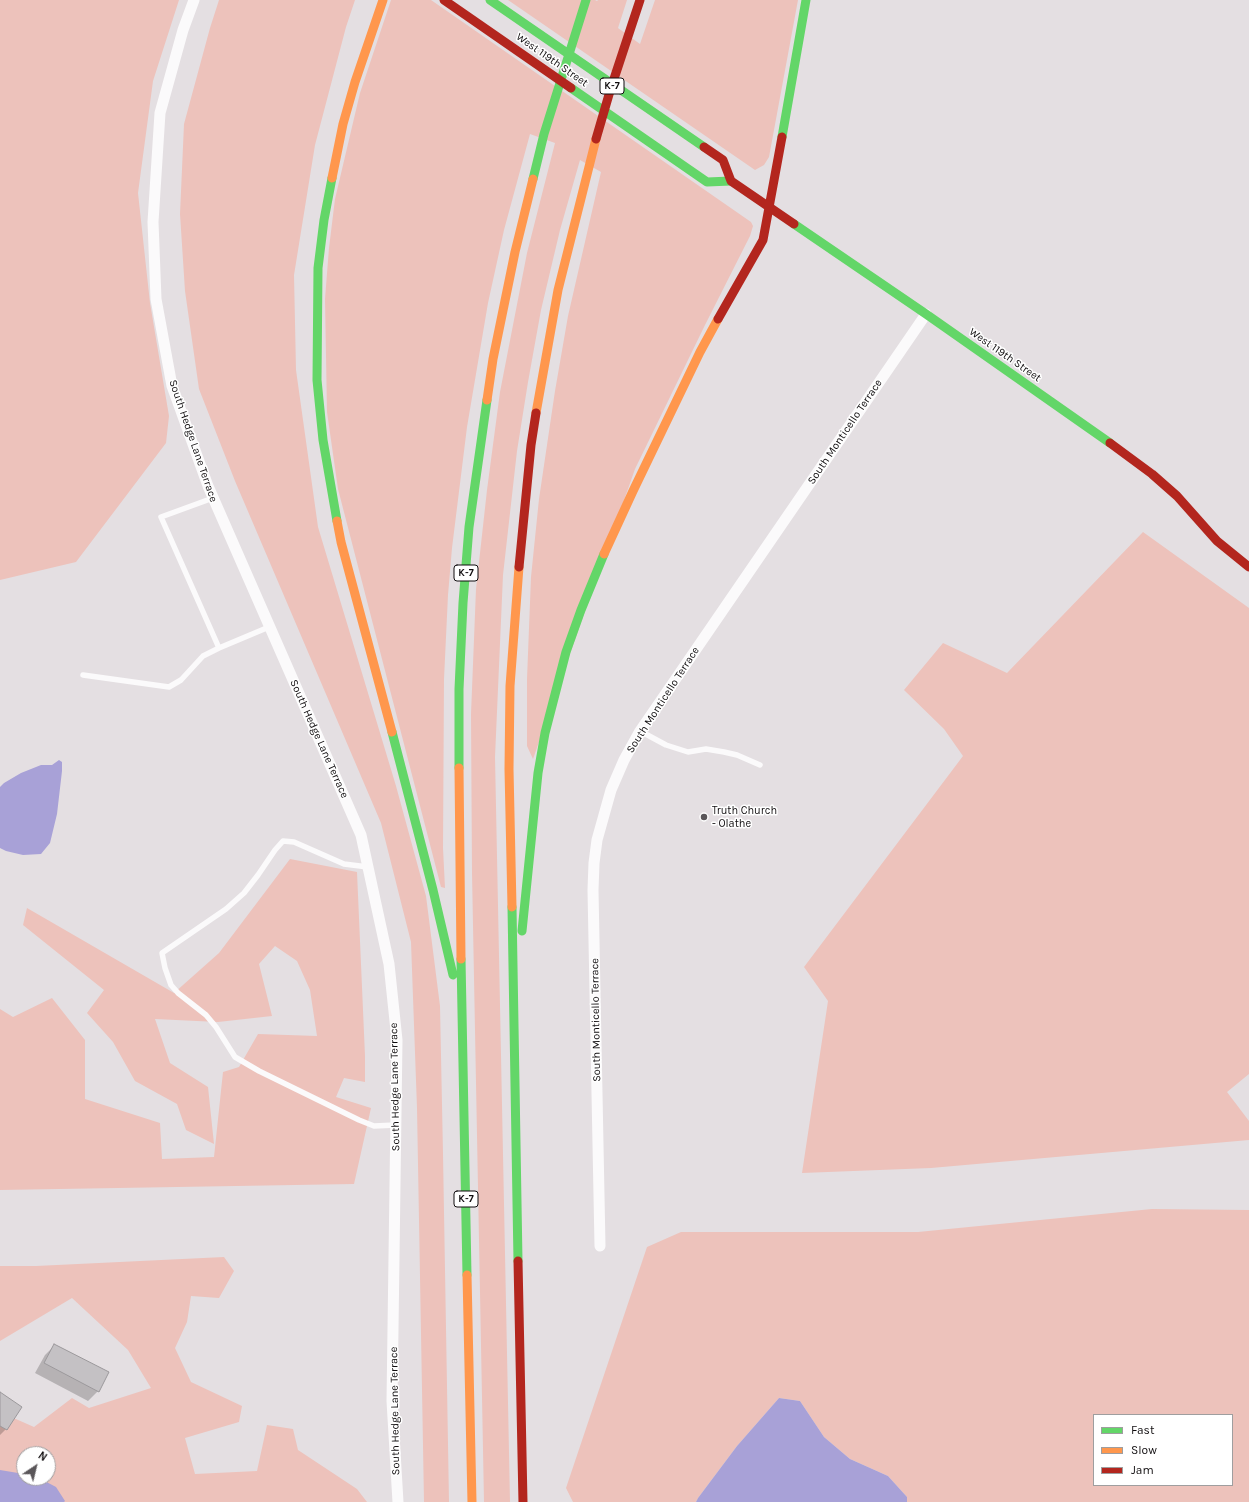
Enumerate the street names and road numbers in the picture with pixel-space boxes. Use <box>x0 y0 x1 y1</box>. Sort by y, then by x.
street label: West 119th Street <box>513 30 591 90</box>
road number: K-7 <box>600 78 624 94</box>
street label: West 119th Street <box>966 325 1044 385</box>
street label: South Monticello Terrace <box>805 377 885 487</box>
street label: South Hedge Lane Terrace <box>166 378 220 504</box>
road number: K-7 <box>454 565 478 581</box>
street label: South Monticello Terrace <box>624 644 702 756</box>
street label: South Hedge Lane Terrace <box>287 678 351 800</box>
street label: South Monticello Terrace <box>588 958 604 1082</box>
street label: South Hedge Lane Terrace <box>387 1023 403 1151</box>
road number: K-7 <box>454 1191 478 1207</box>
street label: South Hedge Lane Terrace <box>387 1347 403 1475</box>

